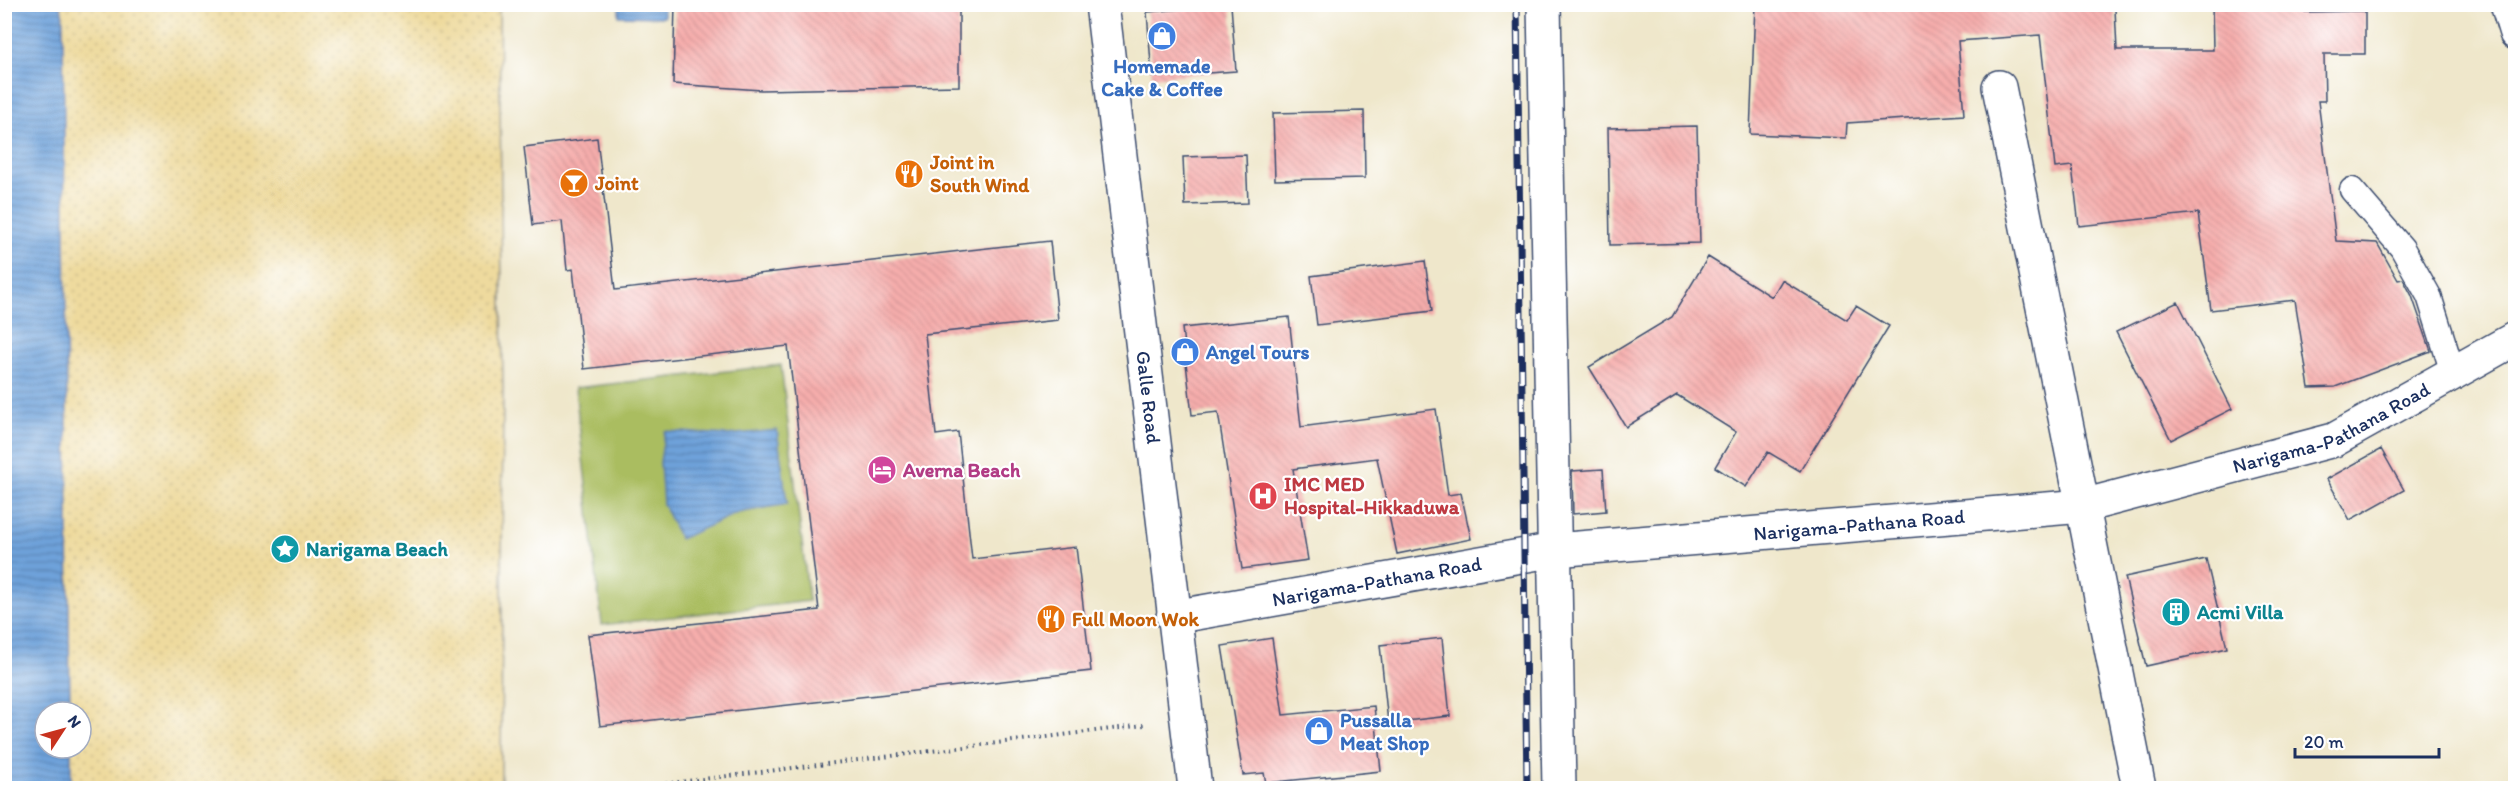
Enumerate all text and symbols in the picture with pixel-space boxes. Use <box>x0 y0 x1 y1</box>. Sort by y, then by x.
shop icon: Homemade Cake & Coffee <box>1146 20 1178 52</box>
place label: Homemade Cake & Coffee <box>1101 54 1223 101</box>
place label: Joint in South Wind <box>929 150 1030 197</box>
restaurant icon: Joint in South Wind <box>893 158 925 190</box>
bar icon: Joint <box>558 167 590 199</box>
place label: Joint <box>594 171 639 195</box>
shop icon: Angel Tours <box>1169 336 1201 368</box>
place label: Angel Tours <box>1205 340 1309 365</box>
street label: Galle Road <box>1131 349 1166 445</box>
street label: Narigama-Pathana Road <box>2230 377 2434 478</box>
hotel icon: Averna Beach <box>866 454 898 486</box>
place label: Averna Beach <box>902 458 1021 482</box>
place label: IMC MED Hospital-Hikkaduwa <box>1284 472 1460 520</box>
hospital icon: IMC MED Hospital-Hikkaduwa <box>1247 480 1279 512</box>
street label: Narigama-Pathana Road <box>1752 504 1966 545</box>
place icon: Narigama Beach <box>269 533 301 565</box>
place label: Narigama Beach <box>306 537 448 562</box>
street label: Narigama-Pathana Road <box>1270 551 1483 611</box>
building icon: Acmi Villa <box>2160 596 2192 628</box>
place label: Acmi Villa <box>2196 600 2284 624</box>
restaurant icon: Full Moon Wok <box>1035 603 1067 635</box>
place label: Full Moon Wok <box>1072 607 1200 631</box>
north arrow <box>33 700 93 760</box>
place label: Pussalla Meat Shop <box>1340 708 1430 756</box>
text: N <box>64 712 86 731</box>
shop icon: Pussalla Meat Shop <box>1303 715 1335 747</box>
scale bar <box>2295 721 2439 759</box>
text: 20 m <box>2304 731 2344 753</box>

